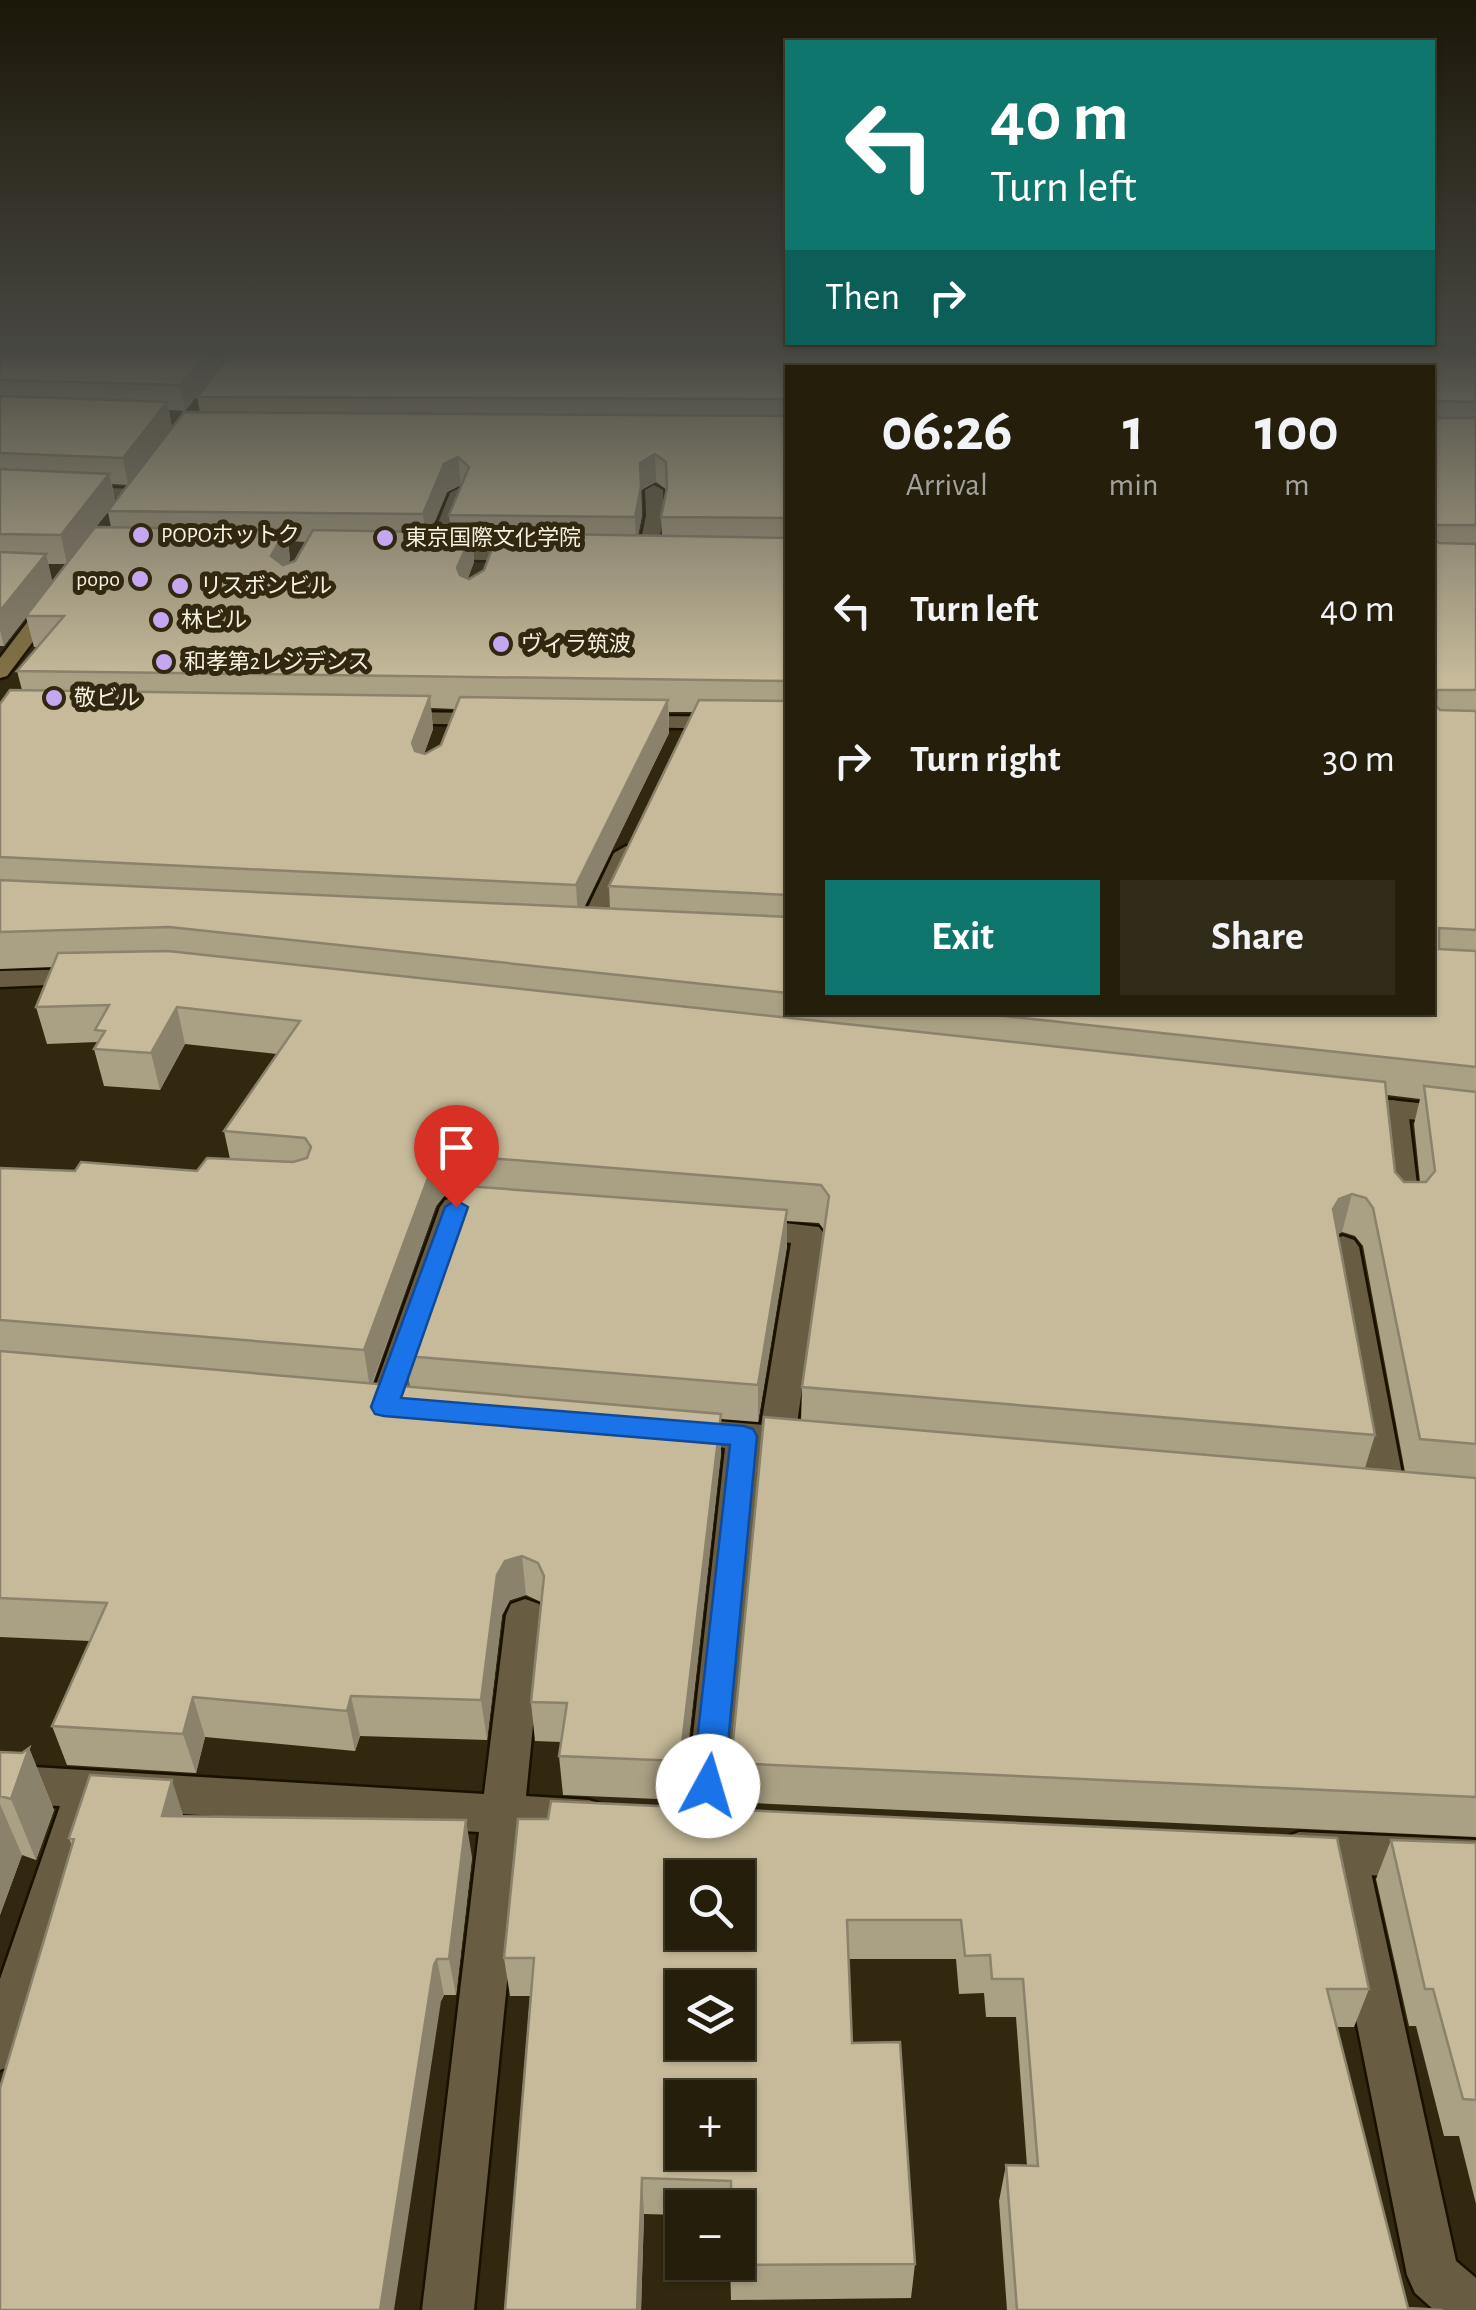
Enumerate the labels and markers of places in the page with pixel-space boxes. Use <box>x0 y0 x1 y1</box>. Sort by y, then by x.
marker: POPOホットク <box>130 524 152 546</box>
place label: POPOホットク <box>161 524 300 546</box>
place label: 東京国際文化学院 <box>405 526 581 549</box>
marker: 東京国際文化学院 <box>374 527 396 549</box>
place label: popo <box>76 568 120 590</box>
marker: popo <box>129 568 151 590</box>
marker: リスボンビル <box>169 575 191 597</box>
place label: リスボンビル <box>200 575 332 597</box>
place label: 林ビル <box>181 608 247 631</box>
marker: 林ビル <box>150 609 172 631</box>
place label: ヴィラ筑波 <box>521 632 631 655</box>
marker: ヴィラ筑波 <box>490 633 512 655</box>
place label: 和孝第2レジデンス <box>184 650 370 673</box>
marker: 和孝第2レジデンス <box>153 651 175 673</box>
place label: 敬ビル <box>74 686 140 709</box>
marker: 敬ビル <box>43 687 65 709</box>
pin <box>414 1105 499 1208</box>

